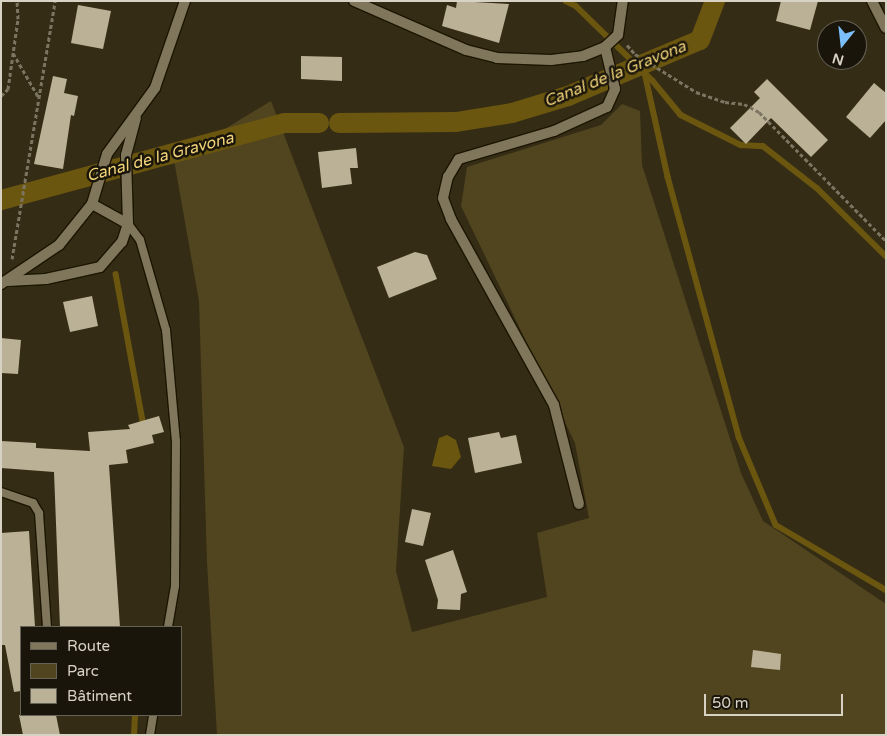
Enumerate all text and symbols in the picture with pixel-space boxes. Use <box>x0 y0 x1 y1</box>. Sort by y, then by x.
north arrow <box>817 20 867 70</box>
water label: Canal de la Gravona <box>541 37 689 111</box>
text: N <box>830 49 846 69</box>
water label: Canal de la Gravona <box>84 128 236 186</box>
legend <box>20 626 182 716</box>
text: Route <box>67 637 110 655</box>
text: Parc <box>67 662 99 680</box>
scale bar <box>707 684 846 716</box>
text: Bâtiment <box>67 687 132 705</box>
text: 50 m <box>712 694 749 712</box>

